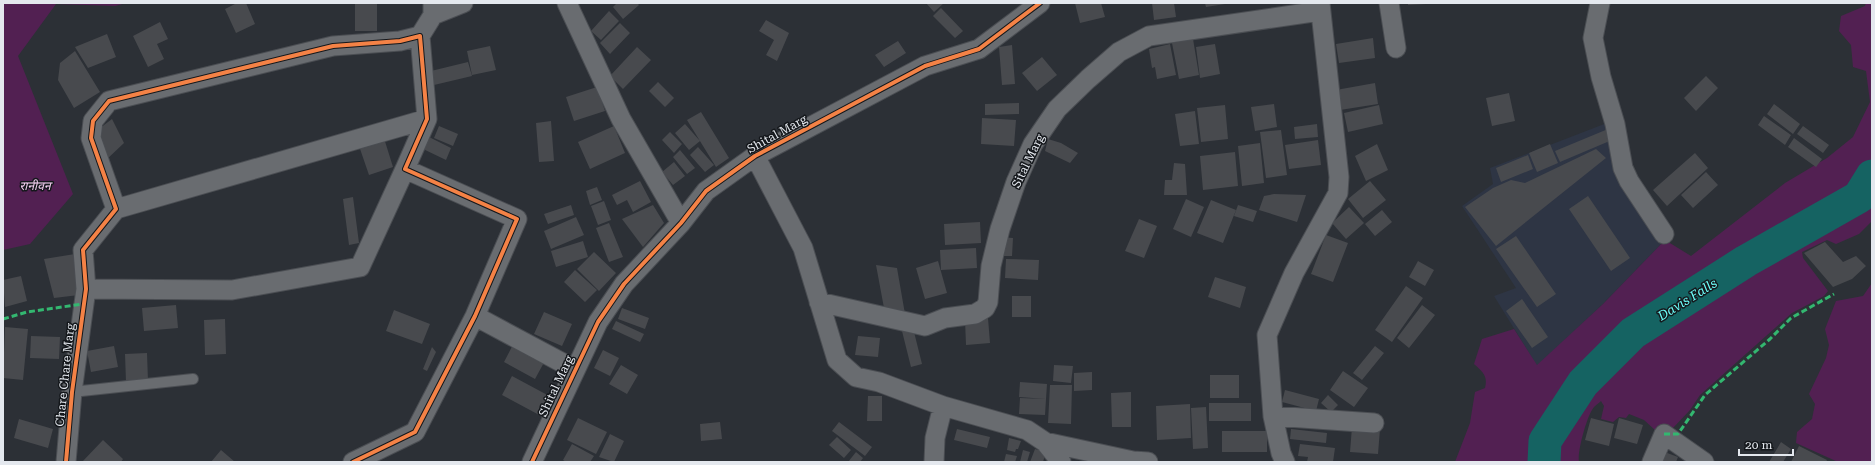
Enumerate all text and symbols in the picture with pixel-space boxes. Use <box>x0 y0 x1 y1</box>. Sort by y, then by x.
street label: Shital Marg <box>745 112 809 156</box>
street label: Sital Marg <box>1009 132 1047 190</box>
park label: रानीवन <box>19 179 53 193</box>
water label: Davis Falls <box>1654 275 1720 324</box>
street label: Chare Chare Marg <box>53 322 77 427</box>
street label: Shital Marg <box>536 353 576 419</box>
scale bar <box>1739 431 1793 457</box>
text: 20 m <box>1745 438 1772 452</box>

